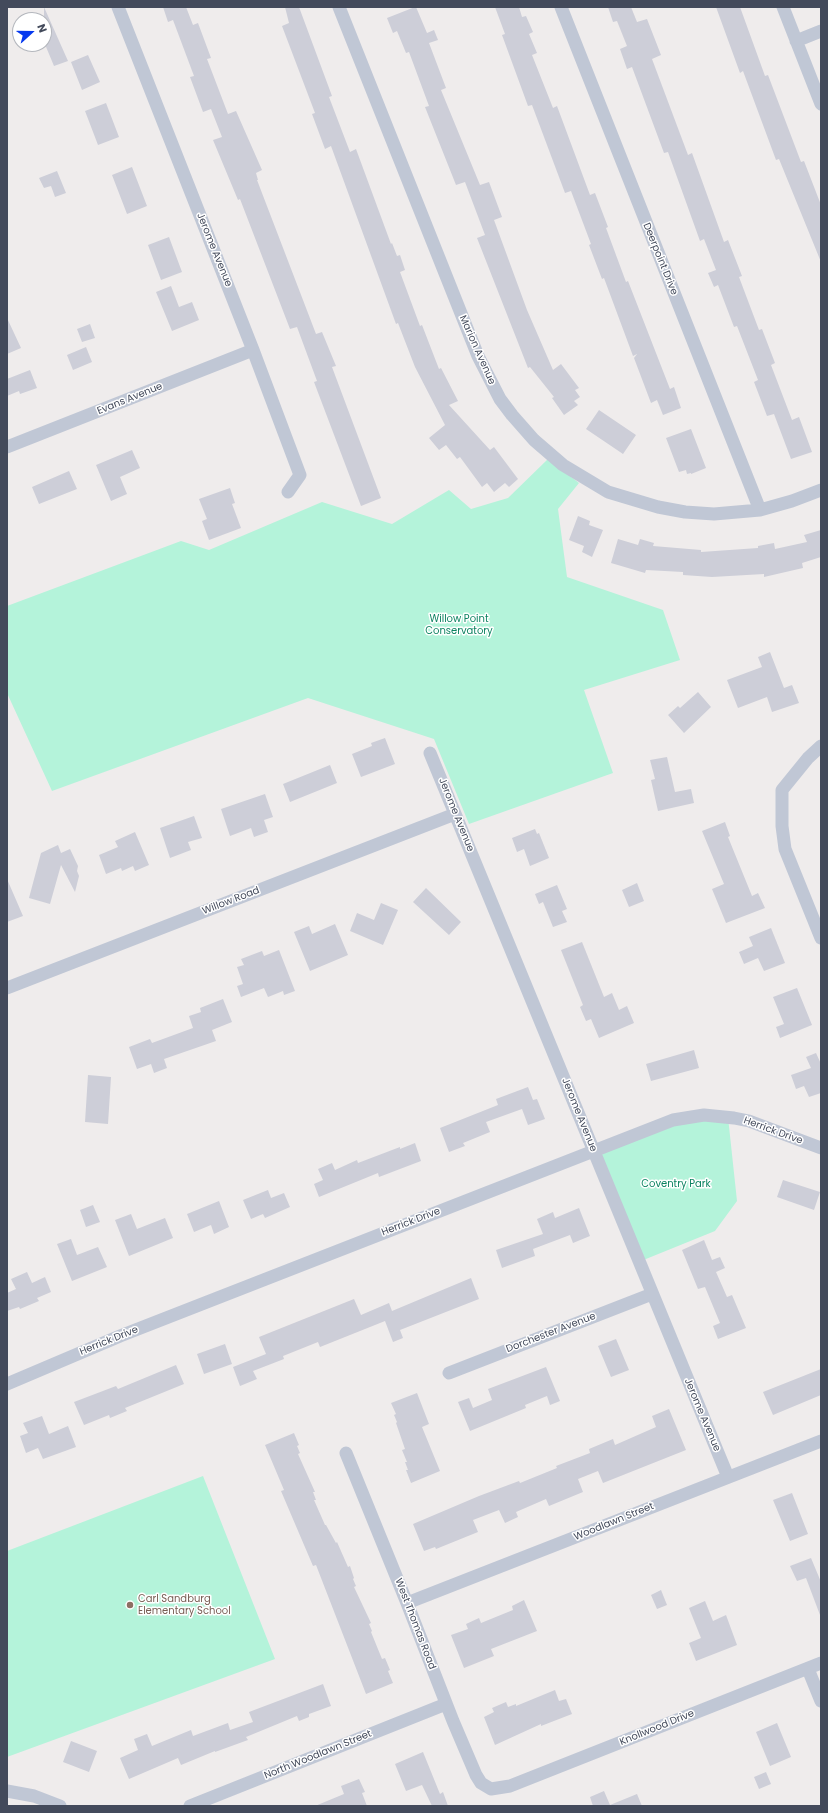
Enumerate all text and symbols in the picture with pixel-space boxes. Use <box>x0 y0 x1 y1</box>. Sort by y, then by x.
north arrow <box>12 12 52 52</box>
text: N <box>33 21 51 35</box>
street label: Jerome Avenue <box>194 211 234 289</box>
street label: Deerpoint Drive <box>640 221 680 297</box>
street label: Marion Avenue <box>456 313 498 387</box>
street label: Evans Avenue <box>96 380 164 418</box>
park label: Willow Point Conservatory <box>425 613 493 636</box>
street label: Jerome Avenue <box>436 776 476 854</box>
street label: Willow Road <box>201 885 261 917</box>
street label: Jerome Avenue <box>559 1076 599 1154</box>
street label: Herrick Drive <box>742 1115 804 1147</box>
park label: Coventry Park <box>641 1178 711 1190</box>
street label: Herrick Drive <box>380 1205 442 1239</box>
street label: Dorchester Avenue <box>505 1310 597 1356</box>
street label: Herrick Drive <box>78 1324 140 1358</box>
street label: Jerome Avenue <box>681 1377 723 1453</box>
street label: Woodlawn Street <box>572 1500 656 1544</box>
street label: West Thomas Road <box>392 1577 438 1671</box>
place label: Carl Sandburg Elementary School <box>138 1593 231 1616</box>
marker: Carl Sandburg Elementary School <box>125 1600 135 1610</box>
street label: Knollwood Drive <box>618 1708 696 1748</box>
street label: North Woodlawn Street <box>262 1728 374 1782</box>

